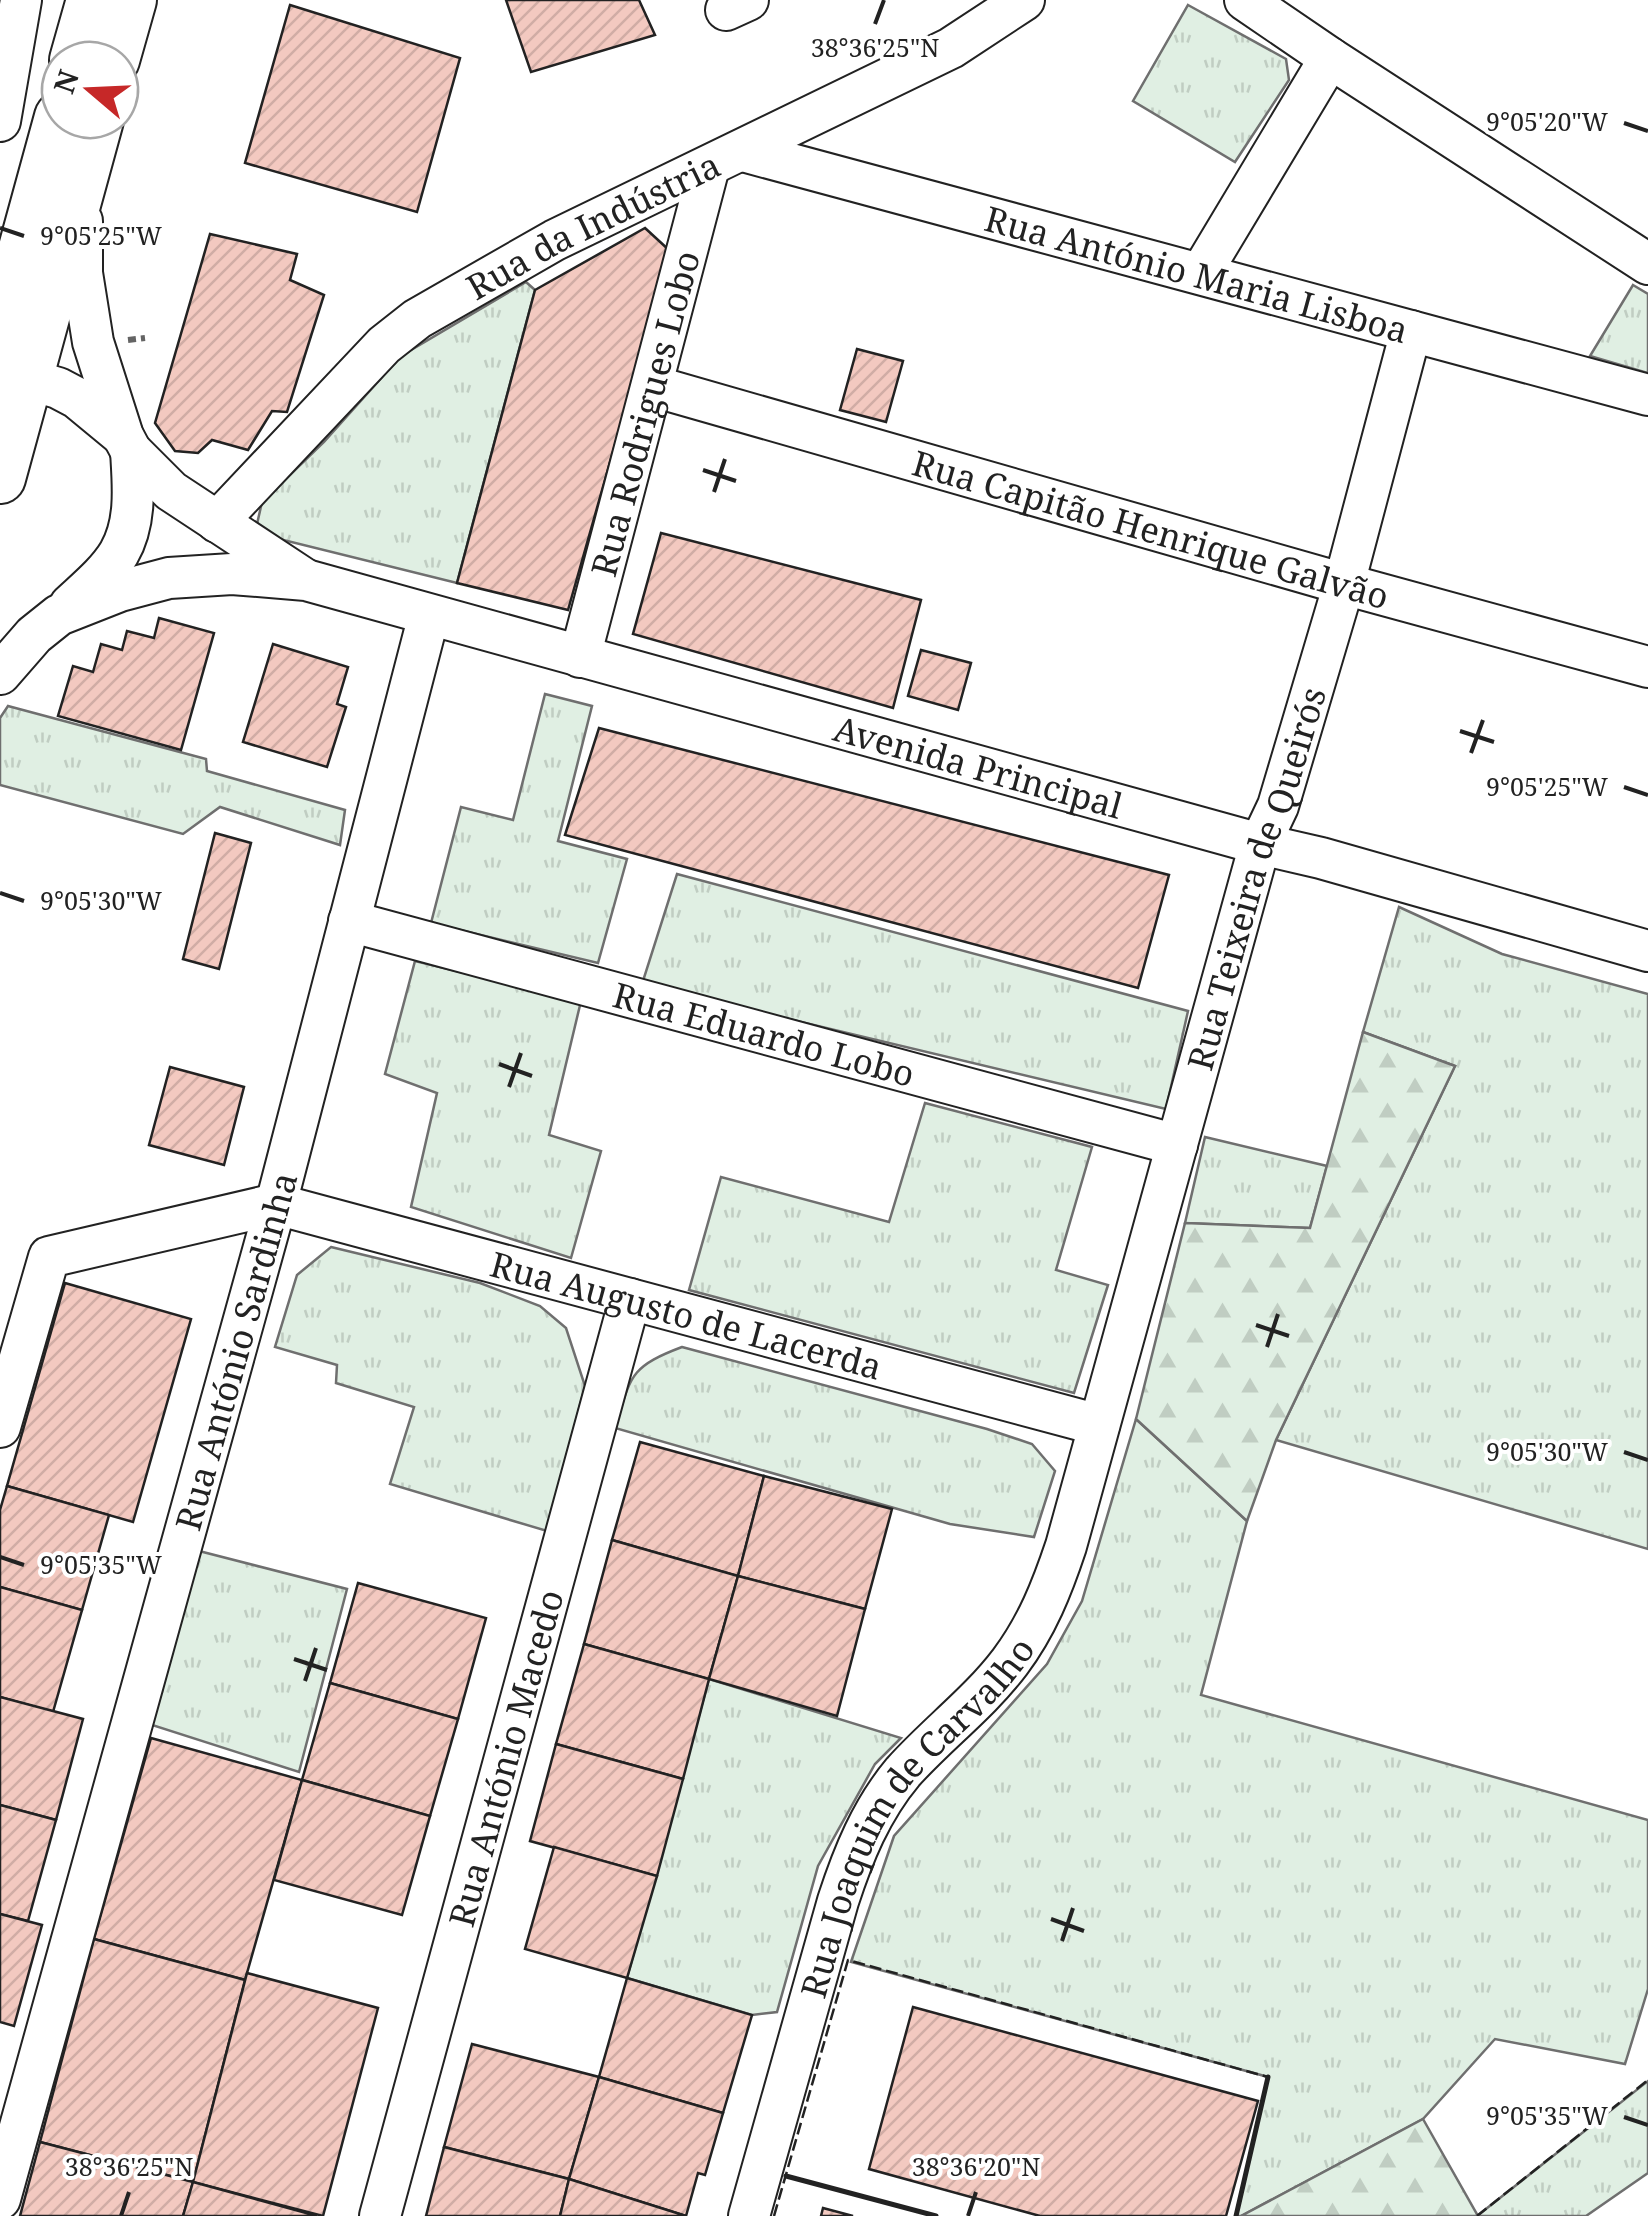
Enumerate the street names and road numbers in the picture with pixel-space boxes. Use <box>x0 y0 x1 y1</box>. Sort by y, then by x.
street label: Rua da Indústria <box>457 140 727 310</box>
street label: Rua António Maria Lisboa <box>980 194 1414 353</box>
street label: Rua Rodrigues Lobo <box>579 245 710 581</box>
street label: Rua Capitão Henrique Galvão <box>907 438 1394 619</box>
street label: Rua Teixeira de Queirós <box>1175 681 1336 1075</box>
street label: Avenida Principal <box>829 704 1128 828</box>
street label: Rua Eduardo Lobo <box>608 970 920 1096</box>
street label: Rua António Sardinha <box>163 1167 307 1535</box>
street label: Rua Augusto de Lacerda <box>486 1239 887 1389</box>
street label: Rua António Macedo <box>437 1584 573 1931</box>
street label: Rua Joaquim de Carvalho <box>788 1628 1044 2003</box>

